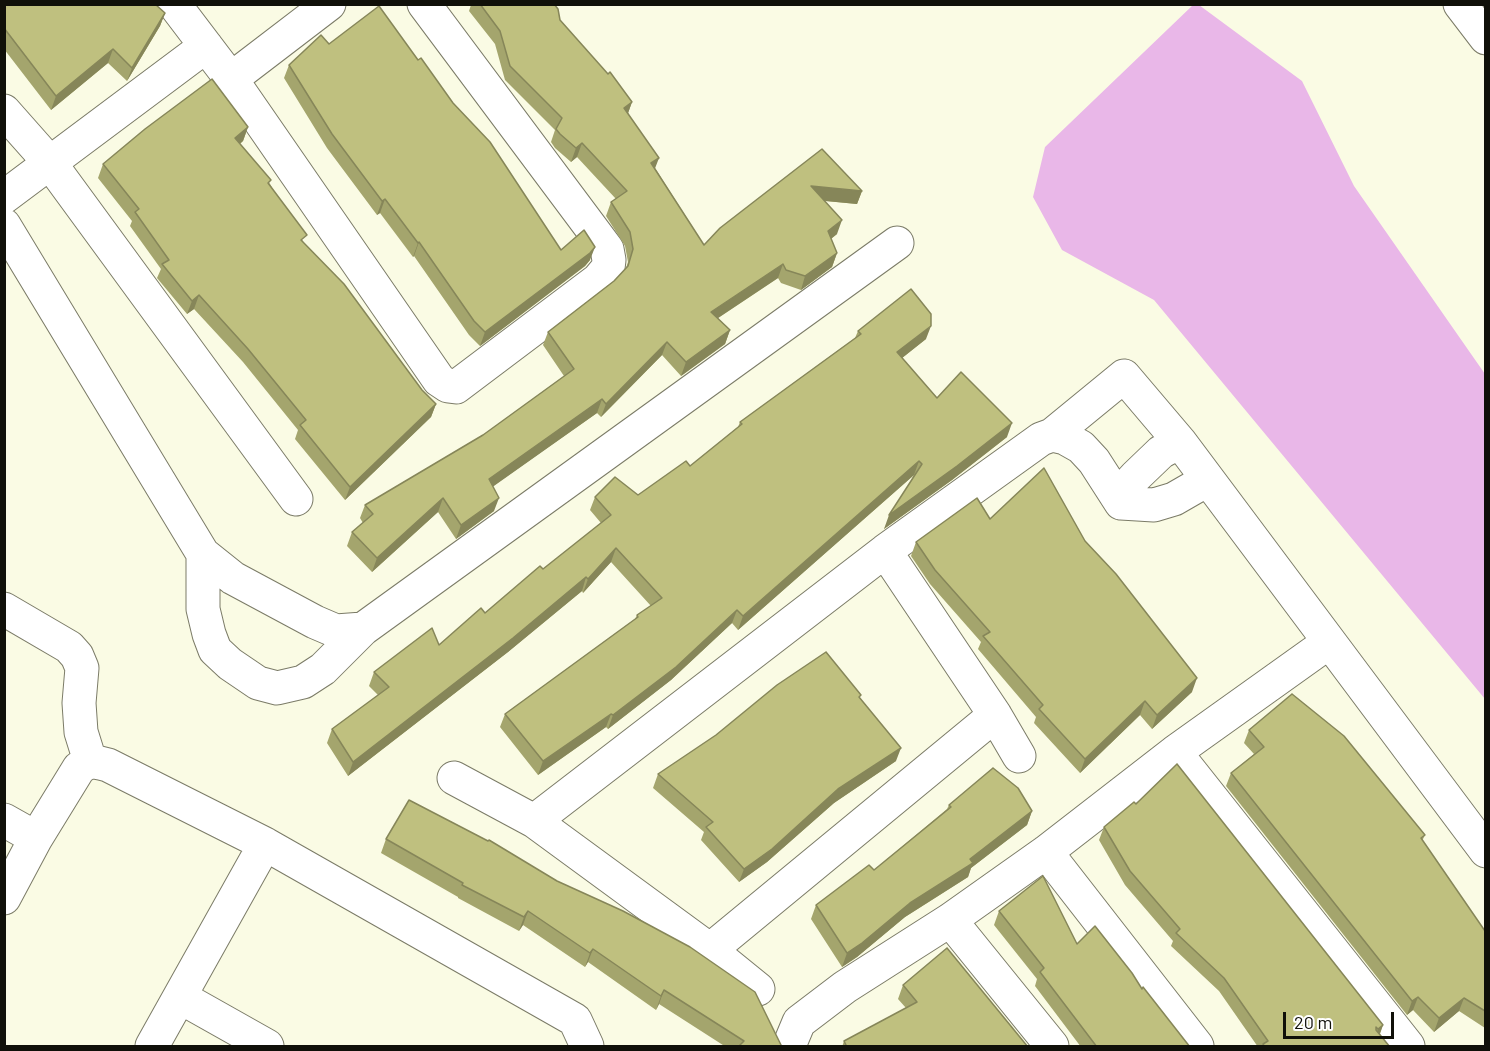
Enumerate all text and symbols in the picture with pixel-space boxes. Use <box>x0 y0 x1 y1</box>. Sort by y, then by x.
scale bar <box>1286 1000 1397 1038</box>
text: 20 m <box>1294 1011 1332 1033</box>

